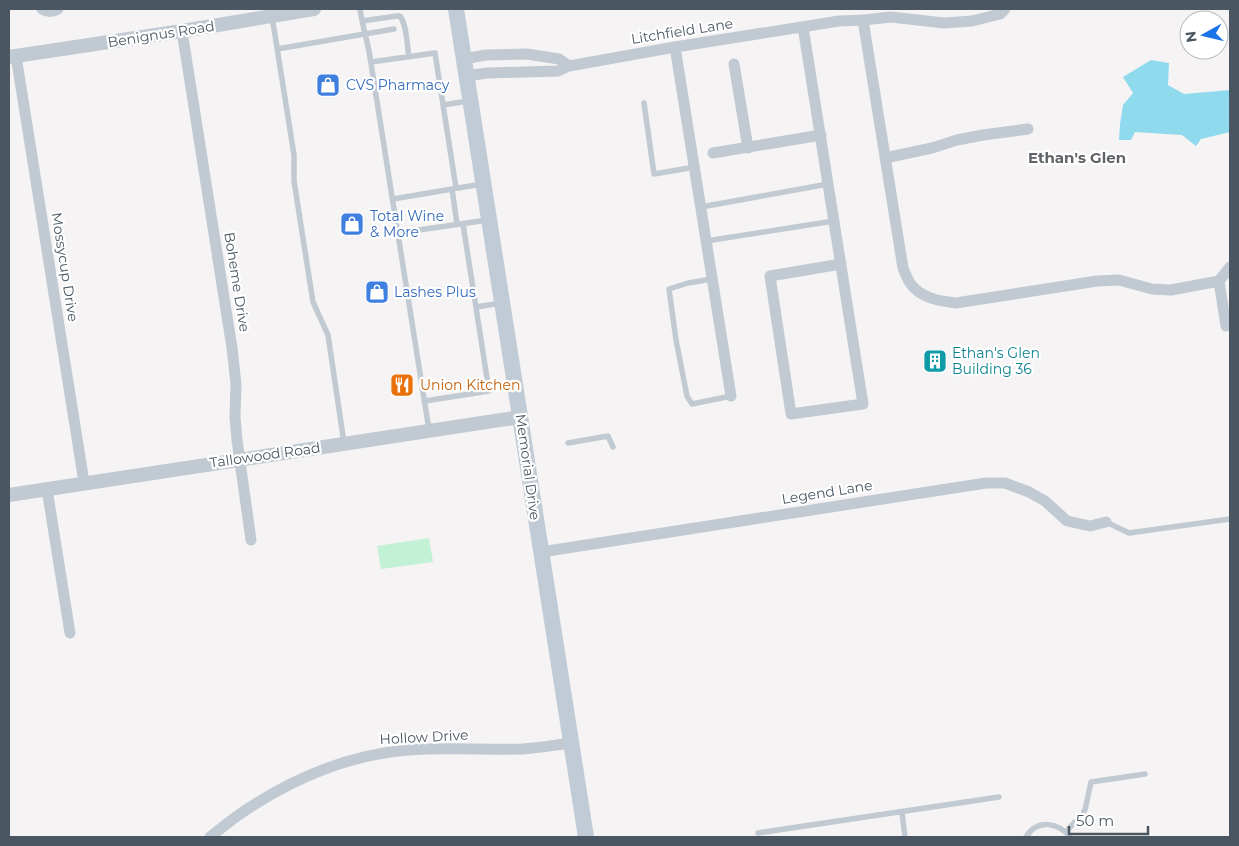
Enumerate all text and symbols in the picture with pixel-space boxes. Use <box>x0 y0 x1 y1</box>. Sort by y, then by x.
north arrow <box>1179 10 1229 60</box>
street label: Litchfield Lane <box>630 14 734 48</box>
street label: Benignus Road <box>106 17 216 51</box>
text: N <box>1181 30 1201 44</box>
shop icon: CVS Pharmacy <box>315 72 341 98</box>
place label: CVS Pharmacy <box>346 76 450 94</box>
district label: Ethan's Glen <box>1028 148 1126 167</box>
place label: Total Wine & More <box>370 207 444 241</box>
street label: Mossycup Drive <box>47 211 83 323</box>
shop icon: Total Wine & More <box>339 211 365 237</box>
street label: Boheme Drive <box>220 231 254 333</box>
shop icon: Lashes Plus <box>364 279 390 305</box>
place label: Lashes Plus <box>394 283 476 301</box>
place label: Ethan's Glen Building 36 <box>952 344 1040 378</box>
building icon: Ethan's Glen Building 36 <box>922 348 948 374</box>
restaurant icon: Union Kitchen <box>389 372 415 398</box>
place label: Union Kitchen <box>420 376 520 394</box>
street label: Memorial Drive <box>512 413 544 521</box>
street label: Tallowood Road <box>209 438 321 472</box>
street label: Legend Lane <box>780 476 874 508</box>
street label: Hollow Drive <box>379 726 469 748</box>
scale bar <box>1069 804 1148 836</box>
text: 50 m <box>1076 811 1114 830</box>

